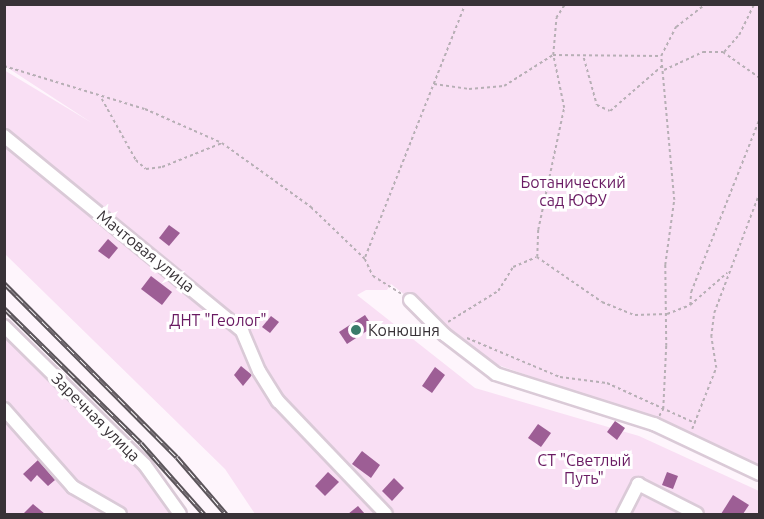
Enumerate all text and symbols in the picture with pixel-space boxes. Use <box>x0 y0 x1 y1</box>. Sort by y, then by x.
park label: Ботанический сад ЮФУ <box>520 172 626 210</box>
street label: Мачтовая улица <box>93 206 199 296</box>
park label: ДНТ "Геолог" <box>169 310 267 330</box>
place label: Конюшня <box>368 320 440 340</box>
marker: Конюшня <box>349 323 363 337</box>
street label: Заречная улица <box>48 369 144 465</box>
park label: СТ "Светлый Путь" <box>537 450 631 488</box>

